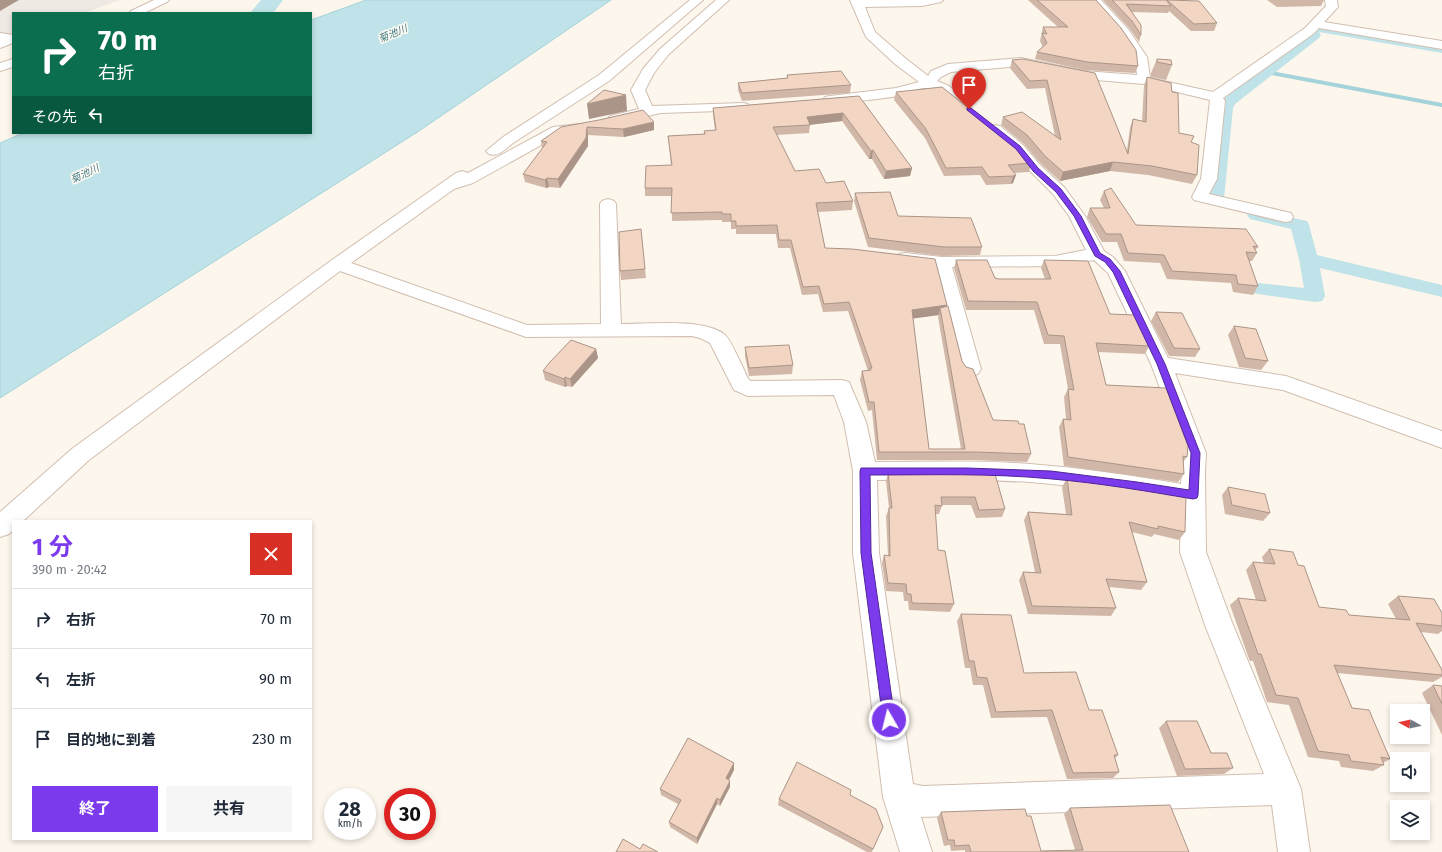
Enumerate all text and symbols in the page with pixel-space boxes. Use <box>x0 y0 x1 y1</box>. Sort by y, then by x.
water label: 菊池川 <box>377 22 410 45</box>
text: 70 m <box>98 24 157 57</box>
icon: right <box>32 28 84 80</box>
text: 右折 <box>98 62 134 84</box>
pin <box>952 68 986 109</box>
icon: arrive <box>958 74 980 96</box>
icon: left <box>85 104 107 126</box>
text: その先 <box>32 108 77 126</box>
water label: 菊池川 <box>69 162 102 186</box>
text: 1 分 <box>32 533 73 561</box>
button: close <box>250 533 292 575</box>
text: 390 m · 20:42 <box>32 562 107 577</box>
icon: right <box>32 608 54 630</box>
text: 70 m <box>260 610 292 628</box>
text: 右折 <box>66 611 96 629</box>
icon: left <box>32 668 54 690</box>
text: 90 m <box>259 670 292 688</box>
text: 左折 <box>66 671 96 689</box>
position arrow <box>868 699 910 741</box>
north arrow <box>1390 704 1430 744</box>
map controls <box>1390 704 1430 840</box>
icon: arrive <box>32 728 54 750</box>
text: 230 m <box>252 730 292 748</box>
text: 目的地に到着 <box>66 731 156 749</box>
button: sound <box>1390 752 1430 792</box>
button: 終了 <box>32 786 158 832</box>
button: 共有 <box>166 786 292 832</box>
speed limit sign: 30 <box>384 788 436 840</box>
text: 28 <box>339 797 361 821</box>
button: layers <box>1390 800 1430 840</box>
text: km/h <box>338 818 362 830</box>

